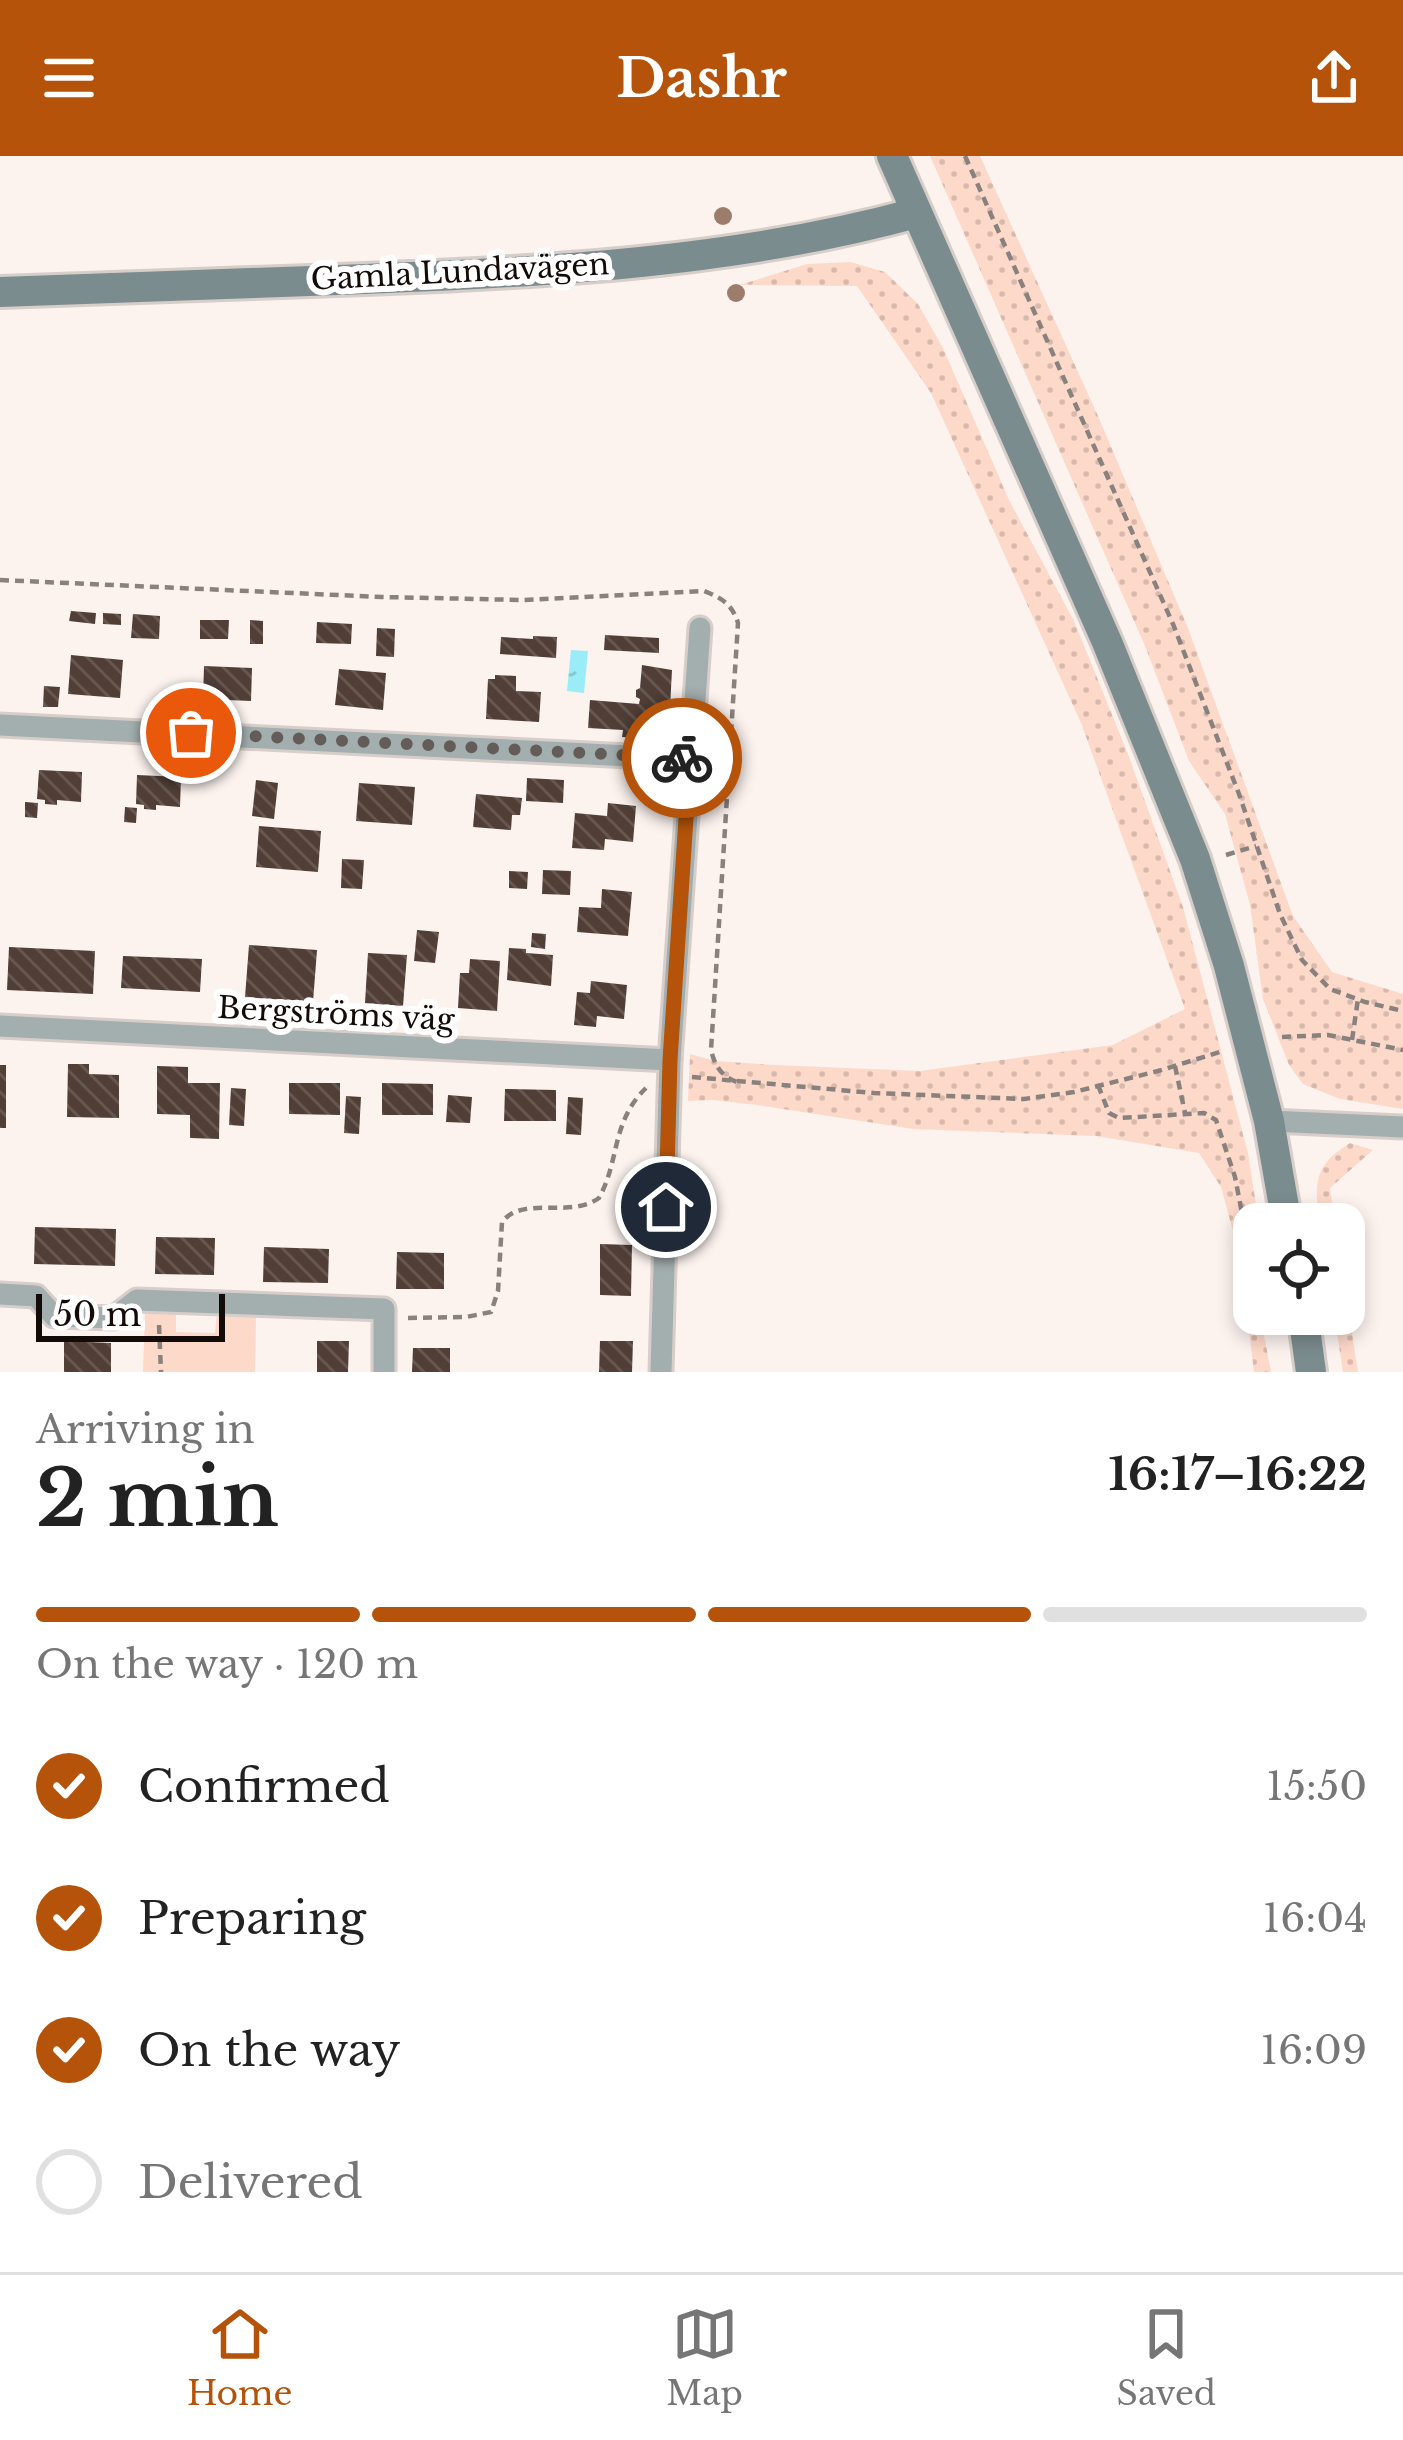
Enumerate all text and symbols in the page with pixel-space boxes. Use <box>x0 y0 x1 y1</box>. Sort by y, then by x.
icon: menu <box>36 45 102 111</box>
text: Dashr <box>616 45 787 112</box>
icon: share <box>1301 45 1367 111</box>
street label: Gamla Lundavägen <box>310 245 610 298</box>
pin <box>140 682 242 784</box>
courier <box>622 698 742 818</box>
icon: bag <box>158 700 224 766</box>
icon: bike <box>649 725 715 791</box>
street label: Bergströms väg <box>217 989 456 1038</box>
pin <box>615 1156 717 1258</box>
icon: home <box>633 1174 699 1240</box>
map controls <box>1233 1203 1365 1335</box>
button: locate <box>1233 1203 1365 1335</box>
scale bar <box>36 1288 225 1341</box>
text: 50 m <box>54 1294 141 1335</box>
text: Arriving in <box>36 1405 255 1454</box>
text: 16:17–16:22 <box>1108 1446 1367 1502</box>
text: 2 min <box>36 1450 279 1547</box>
text: On the way · 120 m <box>36 1640 418 1689</box>
icon: check <box>36 1753 102 1819</box>
text: Confirmed <box>138 1758 390 1814</box>
text: 15:50 <box>1266 1762 1367 1811</box>
icon: check <box>36 1885 102 1951</box>
text: Preparing <box>138 1890 366 1946</box>
text: 16:04 <box>1263 1894 1367 1943</box>
icon: check <box>36 2017 102 2083</box>
text: On the way <box>138 2022 401 2078</box>
text: 16:09 <box>1260 2026 1367 2075</box>
text: Delivered <box>138 2154 363 2210</box>
tab: Home <box>187 2301 292 2414</box>
tab: Map <box>666 2301 743 2414</box>
tab: Saved <box>1117 2301 1216 2414</box>

